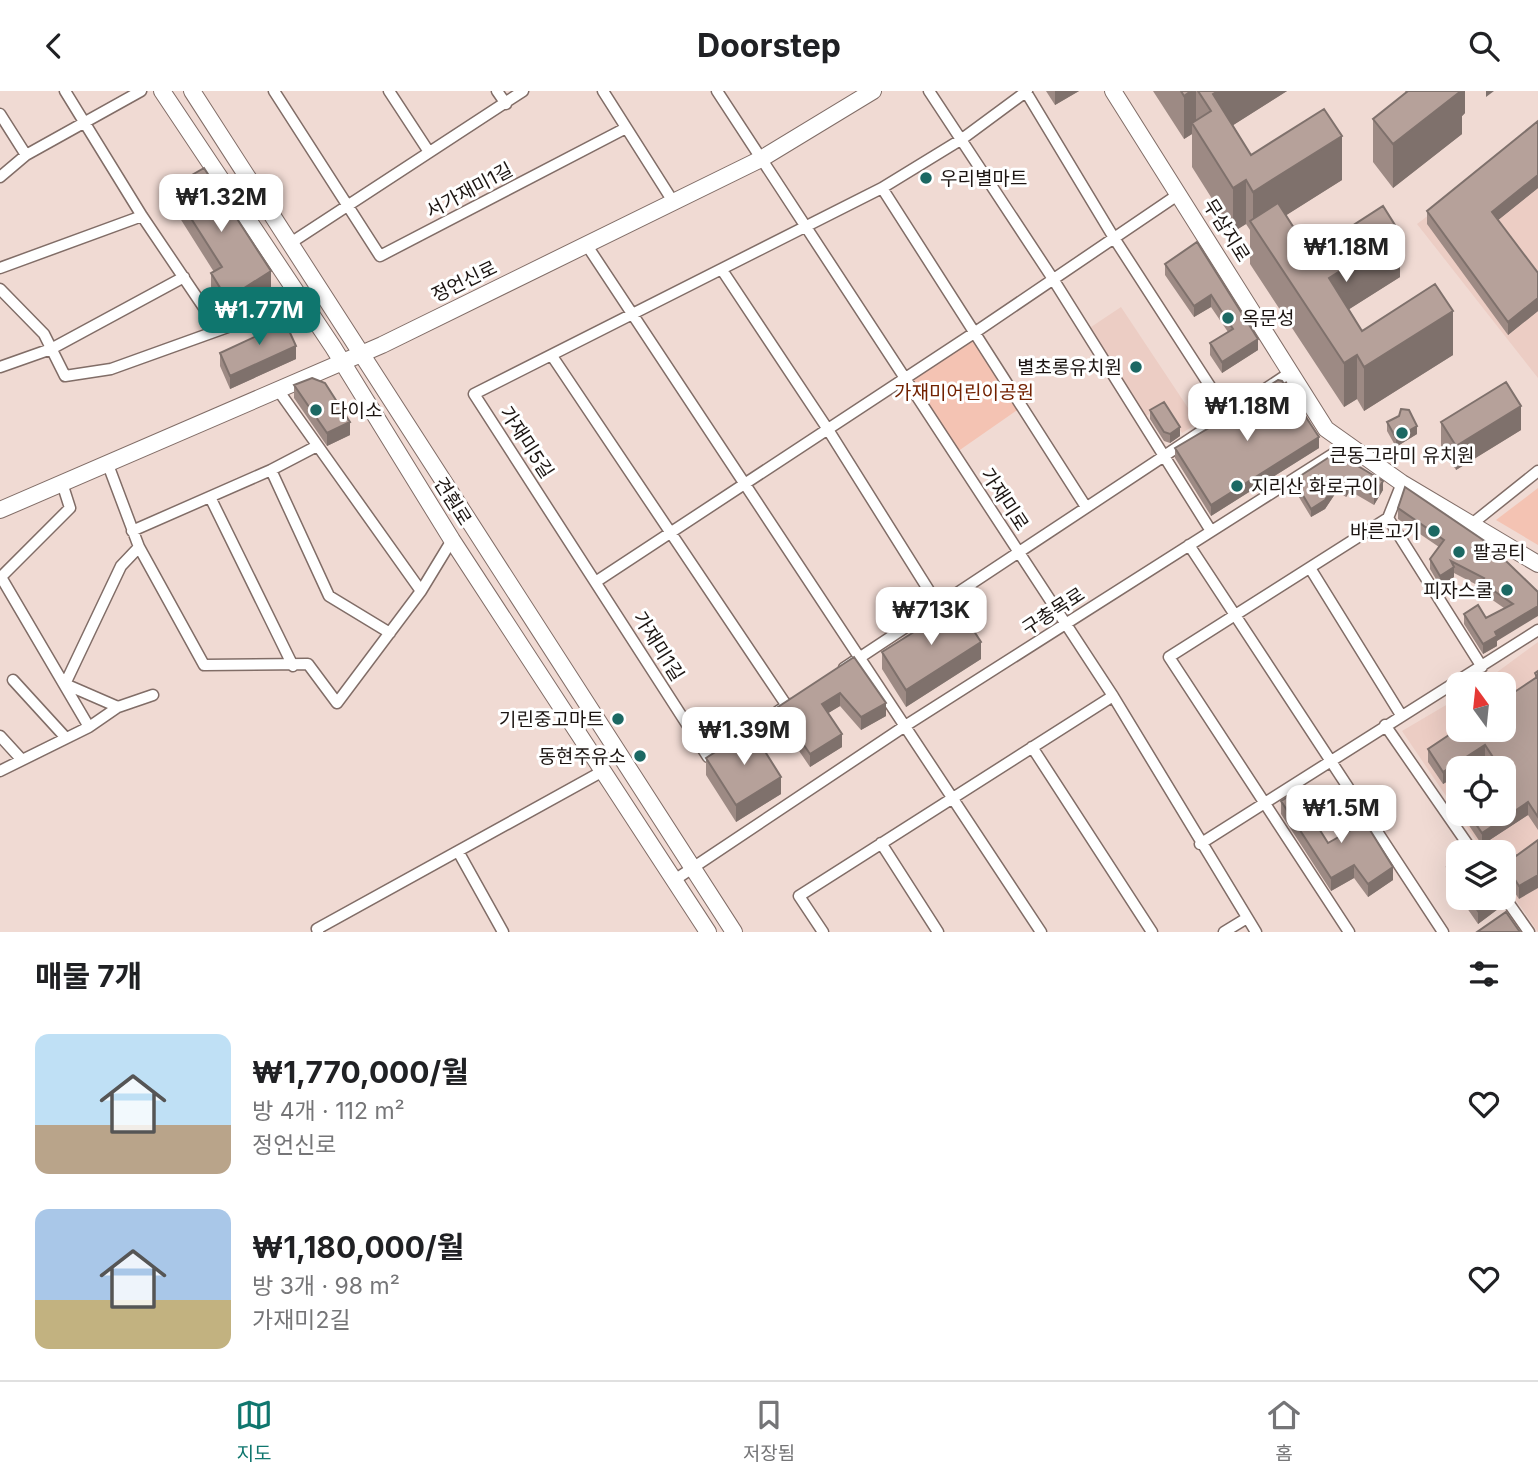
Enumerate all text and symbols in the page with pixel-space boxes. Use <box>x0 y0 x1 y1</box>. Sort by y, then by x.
text: Doorstep <box>697 26 841 65</box>
icon: back <box>35 27 73 65</box>
icon: search <box>1465 27 1503 65</box>
street label: 서가재미1길 <box>422 158 517 223</box>
place label: 우리별마트 <box>940 167 1027 190</box>
marker: 우리별마트 <box>918 170 934 186</box>
pin: ₩1.32M <box>164 174 278 234</box>
text: ₩1.32M <box>175 183 267 211</box>
street label: 무삼지로 <box>1198 195 1255 266</box>
pin: ₩1.18M <box>1289 225 1403 284</box>
text: ₩1.18M <box>1303 233 1389 261</box>
street label: 정언신로 <box>428 256 501 307</box>
pin: ₩1.77M <box>202 287 316 347</box>
text: ₩1.77M <box>214 296 304 324</box>
place label: 옥문성 <box>1242 307 1294 330</box>
marker: 옥문성 <box>1220 310 1236 326</box>
place label: 별초롱유치원 <box>1017 356 1122 379</box>
marker: 별초롱유치원 <box>1128 359 1144 375</box>
park label: 가재미어린이공원 <box>894 381 1034 404</box>
pin: ₩1.18M <box>1190 383 1304 443</box>
text: ₩1.18M <box>1204 392 1290 420</box>
place label: 다이소 <box>330 399 382 422</box>
marker: 다이소 <box>308 402 324 418</box>
street label: 가재미5길 <box>495 402 558 483</box>
marker: 큰동그라미 유치원 <box>1394 425 1410 441</box>
place label: 큰동그라미 유치원 <box>1329 444 1475 467</box>
street label: 가재미로 <box>976 464 1033 535</box>
street label: 견훤로 <box>429 473 476 530</box>
place label: 지리산 화로구이 <box>1251 475 1379 498</box>
marker: 지리산 화로구이 <box>1229 478 1245 494</box>
place label: 바른고기 <box>1350 520 1420 543</box>
marker: 바른고기 <box>1426 523 1442 539</box>
place label: 팔공티 <box>1473 541 1525 564</box>
marker: 팔공티 <box>1451 544 1467 560</box>
place label: 피자스쿨 <box>1423 579 1493 602</box>
marker: 피자스쿨 <box>1499 582 1515 598</box>
street label: 구총목로 <box>1018 583 1089 640</box>
pin: ₩713K <box>882 587 980 647</box>
text: ₩713K <box>892 596 970 624</box>
street label: 가재미1길 <box>628 607 689 685</box>
north arrow <box>1446 672 1516 742</box>
map controls <box>1446 672 1516 910</box>
pin: ₩1.39M <box>687 707 801 767</box>
place label: 기린중고마트 <box>499 708 604 731</box>
marker: 기린중고마트 <box>610 711 626 727</box>
text: ₩1.39M <box>698 716 790 744</box>
place label: 동현주유소 <box>539 745 626 768</box>
marker: 동현주유소 <box>632 748 648 764</box>
button: locate <box>1446 756 1516 826</box>
pin: ₩1.5M <box>1292 785 1390 845</box>
text: ₩1.5M <box>1302 794 1380 822</box>
button: layers <box>1446 840 1516 910</box>
icon: filters <box>1465 955 1503 993</box>
text: 매물 7개 <box>35 958 142 994</box>
text: ₩1,770,000/월 <box>252 1054 469 1090</box>
icon: home <box>91 1062 175 1146</box>
icon: heart <box>1465 1085 1503 1123</box>
text: 방 4개 · 112 m² <box>252 1097 405 1125</box>
text: 정언신로 <box>252 1131 337 1159</box>
text: ₩1,180,000/월 <box>252 1229 464 1265</box>
icon: home <box>91 1237 175 1321</box>
icon: heart <box>1465 1260 1503 1298</box>
text: 방 3개 · 98 m² <box>252 1272 400 1300</box>
text: 가재미2길 <box>252 1306 351 1334</box>
tab: 지도 <box>235 1396 273 1465</box>
tab: 저장됨 <box>743 1396 795 1465</box>
tab: 홈 <box>1265 1396 1303 1465</box>

